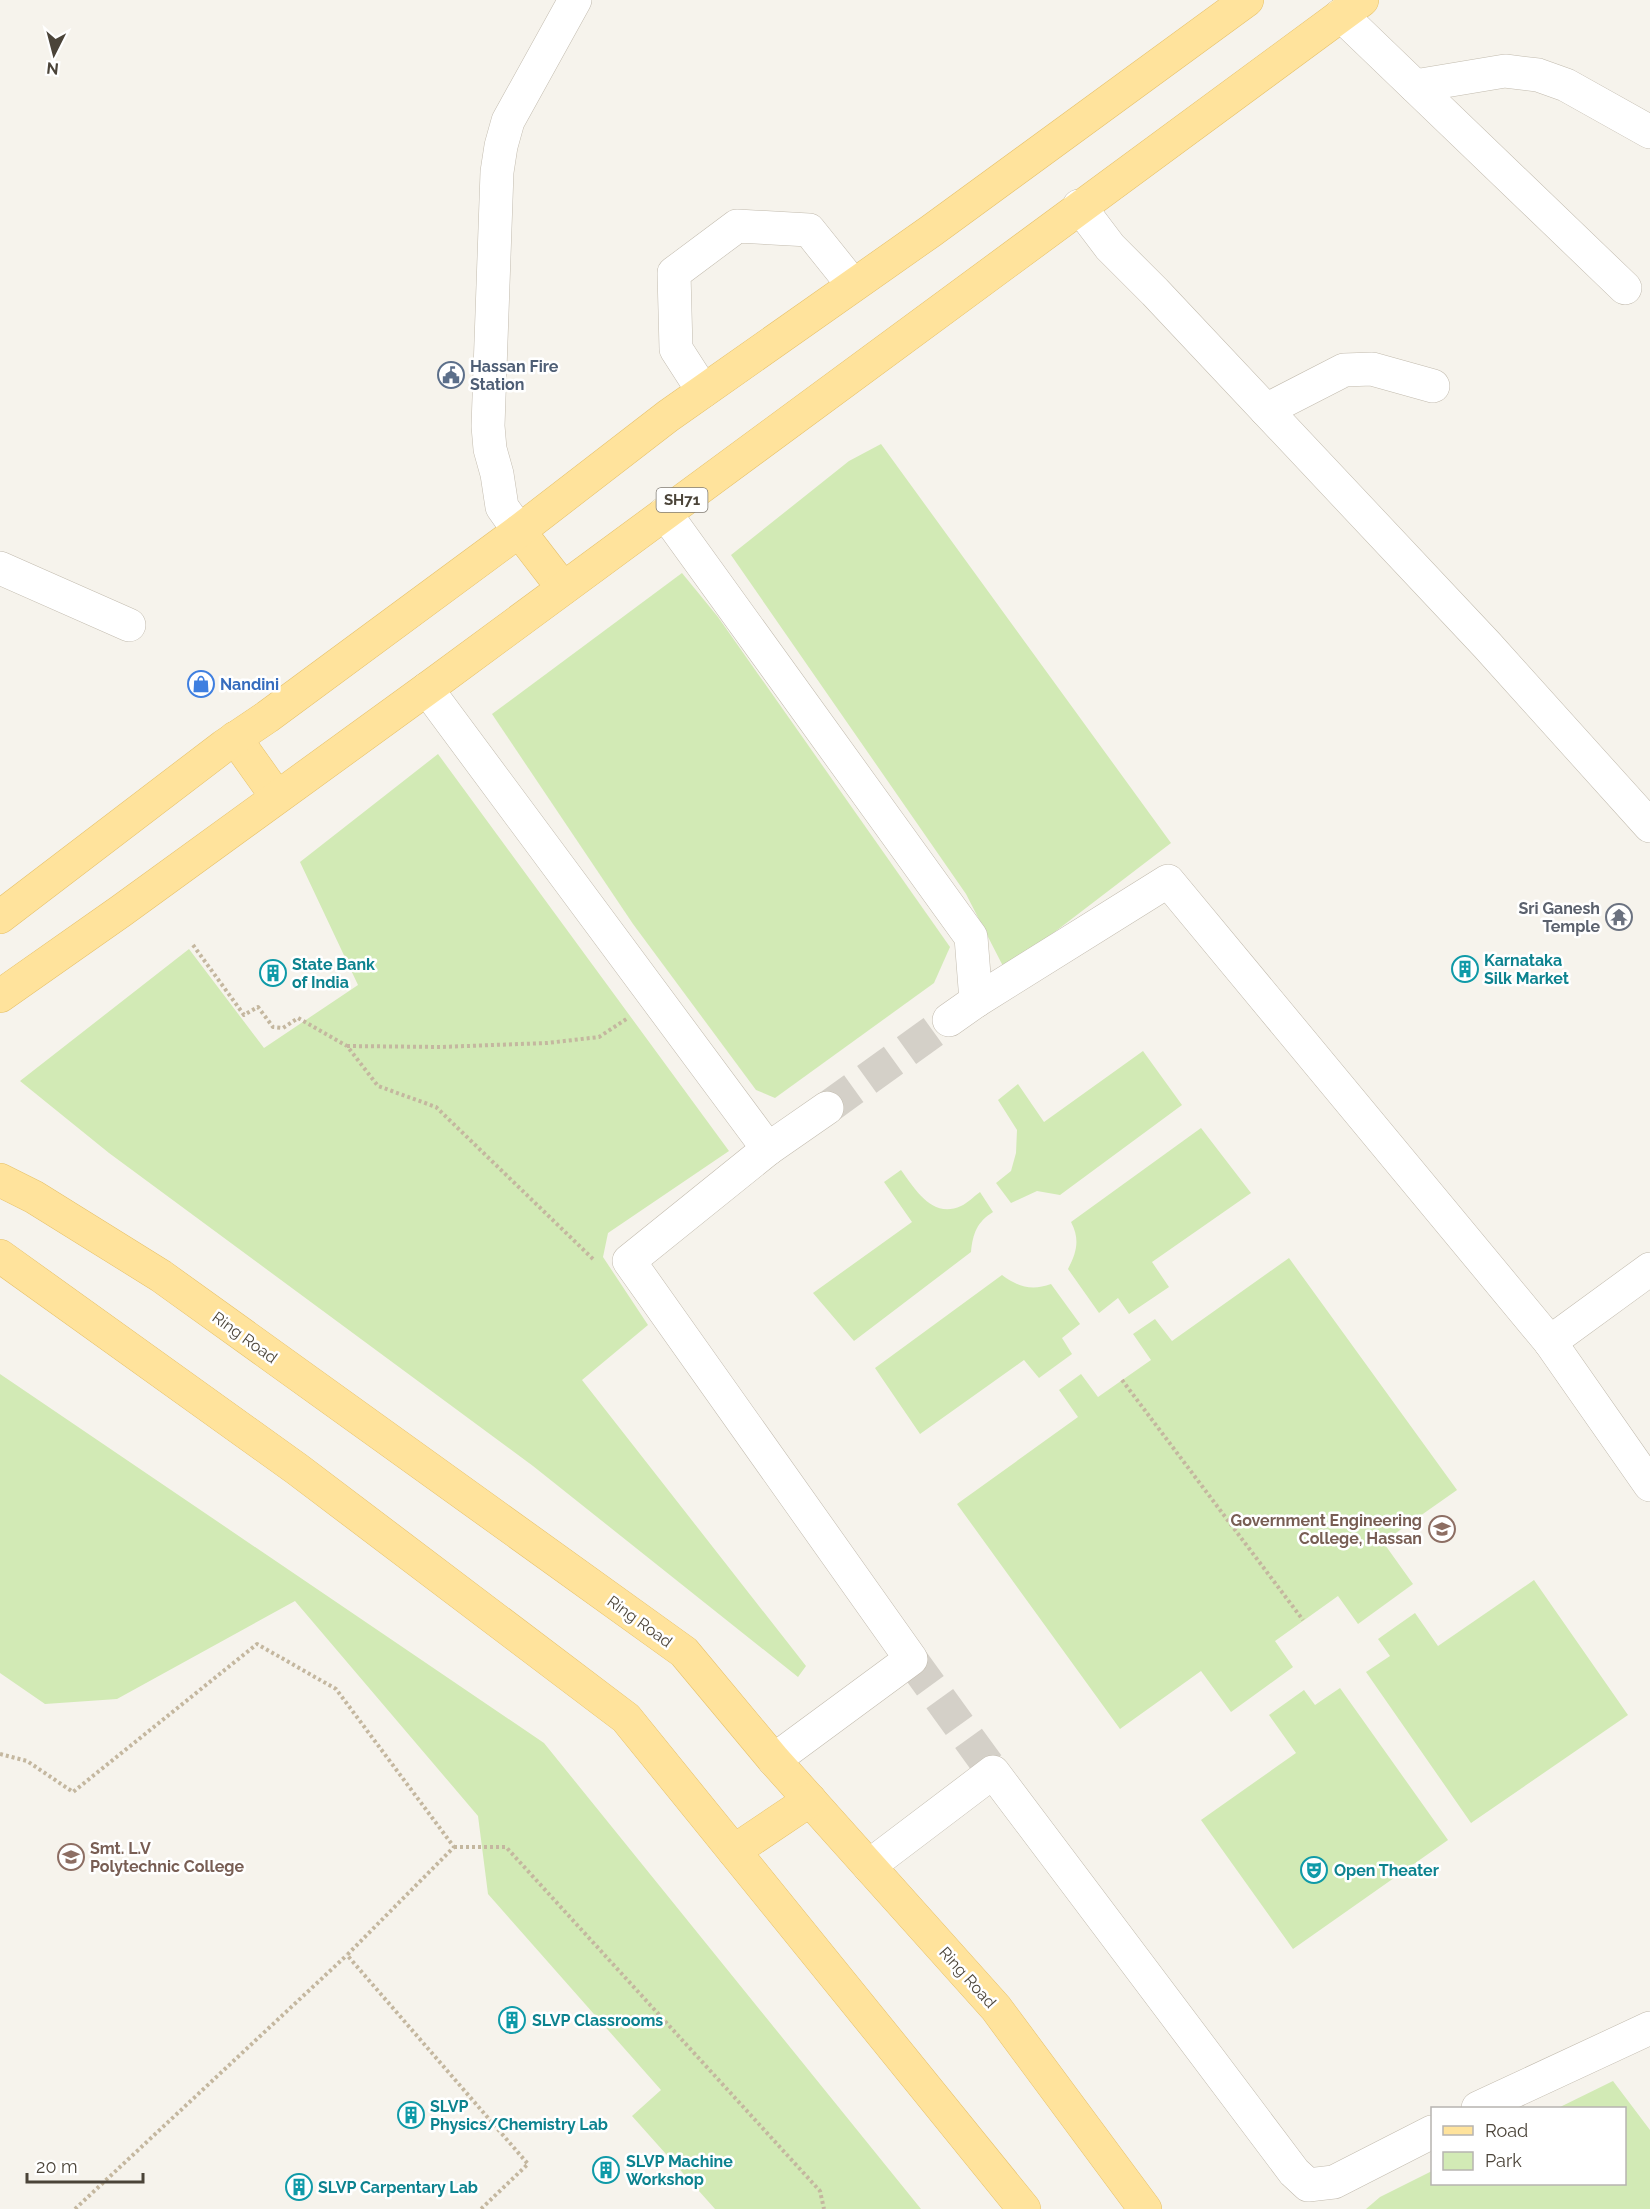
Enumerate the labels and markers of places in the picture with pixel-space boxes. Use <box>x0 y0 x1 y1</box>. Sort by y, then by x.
place label: Hassan Fire Station <box>470 357 559 394</box>
public building icon: Hassan Fire Station <box>436 360 466 390</box>
shop icon: Nandini <box>186 669 216 699</box>
place label: Nandini <box>220 675 279 694</box>
place label: Sri Ganesh Temple <box>1519 899 1600 936</box>
temple icon: Sri Ganesh Temple <box>1604 902 1634 932</box>
place label: Karnataka Silk Market <box>1484 951 1569 988</box>
building icon: Karnataka Silk Market <box>1450 954 1480 984</box>
place label: State Bank of India <box>292 955 375 992</box>
building icon: State Bank of India <box>258 958 288 988</box>
place label: Government Engineering College, Hassan <box>1231 1511 1422 1548</box>
school or university icon: Government Engineering College, Hassan <box>1427 1514 1457 1544</box>
place label: Smt. L.V Polytechnic College <box>90 1839 244 1876</box>
school or university icon: Smt. L.V Polytechnic College <box>56 1842 86 1872</box>
theatre icon: Open Theater <box>1299 1855 1329 1885</box>
place label: Open Theater <box>1334 1861 1439 1880</box>
building icon: SLVP Classrooms <box>497 2005 527 2035</box>
place label: SLVP Classrooms <box>532 2011 663 2030</box>
place label: SLVP Physics/Chemistry Lab <box>430 2097 608 2134</box>
building icon: SLVP Physics/Chemistry Lab <box>396 2100 426 2130</box>
place label: SLVP Machine Workshop <box>626 2152 733 2189</box>
building icon: SLVP Machine Workshop <box>591 2155 621 2185</box>
building icon: SLVP Carpentary Lab <box>284 2172 314 2202</box>
place label: SLVP Carpentary Lab <box>318 2178 478 2197</box>

